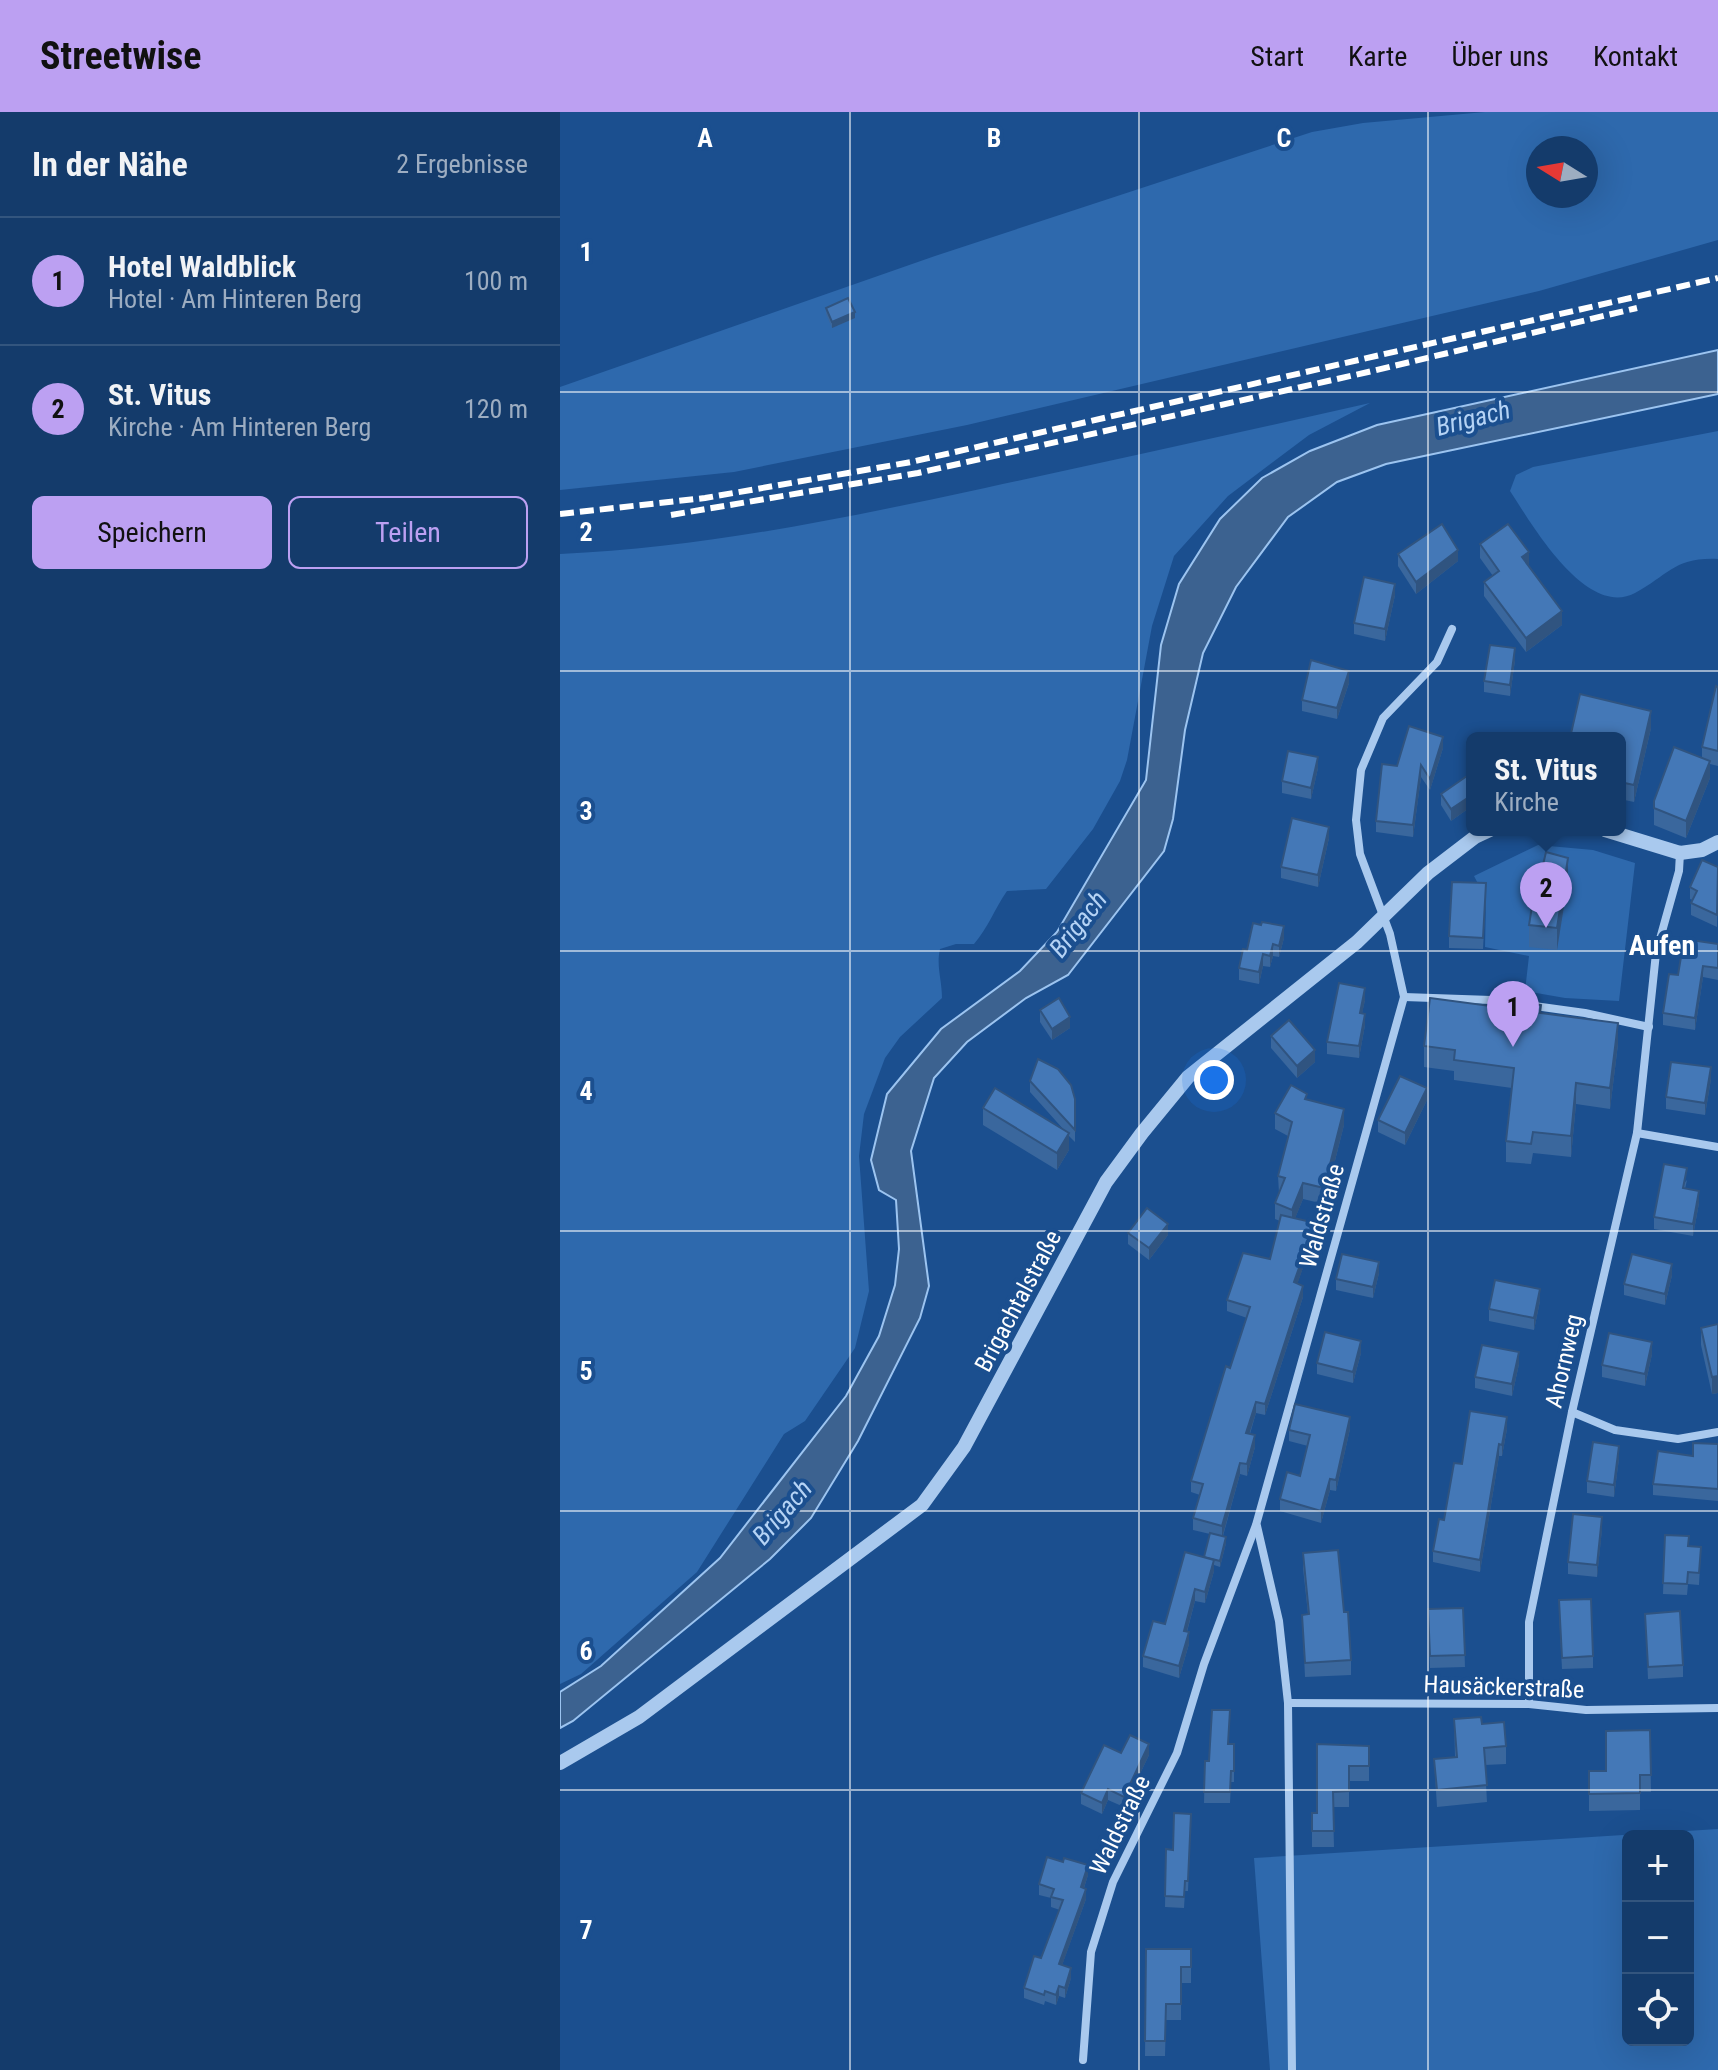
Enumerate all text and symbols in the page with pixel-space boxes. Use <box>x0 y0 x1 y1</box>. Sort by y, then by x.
text: Streetwise <box>40 34 201 78</box>
text: Start <box>1250 40 1304 73</box>
text: Karte <box>1348 40 1407 73</box>
text: Über uns <box>1451 40 1549 73</box>
text: Kontakt <box>1593 40 1678 73</box>
text: A <box>697 123 713 153</box>
text: B <box>987 123 1001 153</box>
text: C <box>1277 123 1292 153</box>
north arrow <box>1526 136 1598 208</box>
text: In der Nähe <box>32 144 188 184</box>
text: 2 Ergebnisse <box>396 149 528 179</box>
text: 1 <box>579 237 593 267</box>
text: Hotel Waldblick <box>108 249 296 284</box>
text: 1 <box>51 266 65 296</box>
text: 100 m <box>464 266 528 296</box>
text: Hotel · Am Hinteren Berg <box>108 284 362 314</box>
text: St. Vitus <box>108 377 211 412</box>
text: 2 <box>51 394 65 424</box>
text: 120 m <box>464 394 528 424</box>
water label: Brigach <box>1433 394 1513 442</box>
text: Kirche · Am Hinteren Berg <box>108 412 371 442</box>
button: Speichern <box>32 496 272 569</box>
button: Teilen <box>288 496 528 569</box>
text: 2 <box>579 517 593 547</box>
popup <box>1466 732 1626 836</box>
text: St. Vitus <box>1494 752 1598 787</box>
text: Kirche <box>1494 787 1559 817</box>
text: 3 <box>579 796 593 826</box>
pin: 2 <box>1520 862 1572 928</box>
water label: Brigach <box>1043 885 1113 963</box>
district label: Aufen <box>1629 929 1695 962</box>
pin: 1 <box>1487 981 1539 1047</box>
your location <box>1194 1060 1234 1100</box>
text: 4 <box>579 1076 593 1106</box>
street label: Waldstraße <box>1294 1161 1350 1271</box>
street label: Brigachtalstraße <box>969 1225 1067 1377</box>
street label: Ahornweg <box>1540 1312 1588 1410</box>
text: 5 <box>579 1356 593 1386</box>
water label: Brigach <box>746 1474 818 1550</box>
text: 6 <box>579 1636 593 1666</box>
street label: Hausäckerstraße <box>1423 1670 1585 1704</box>
street label: Waldstraße <box>1084 1771 1156 1879</box>
map controls <box>1622 1830 1694 2046</box>
button: + <box>1622 1830 1694 1902</box>
button: − <box>1622 1902 1694 1974</box>
text: 7 <box>579 1915 593 1945</box>
button: locate <box>1622 1974 1694 2046</box>

